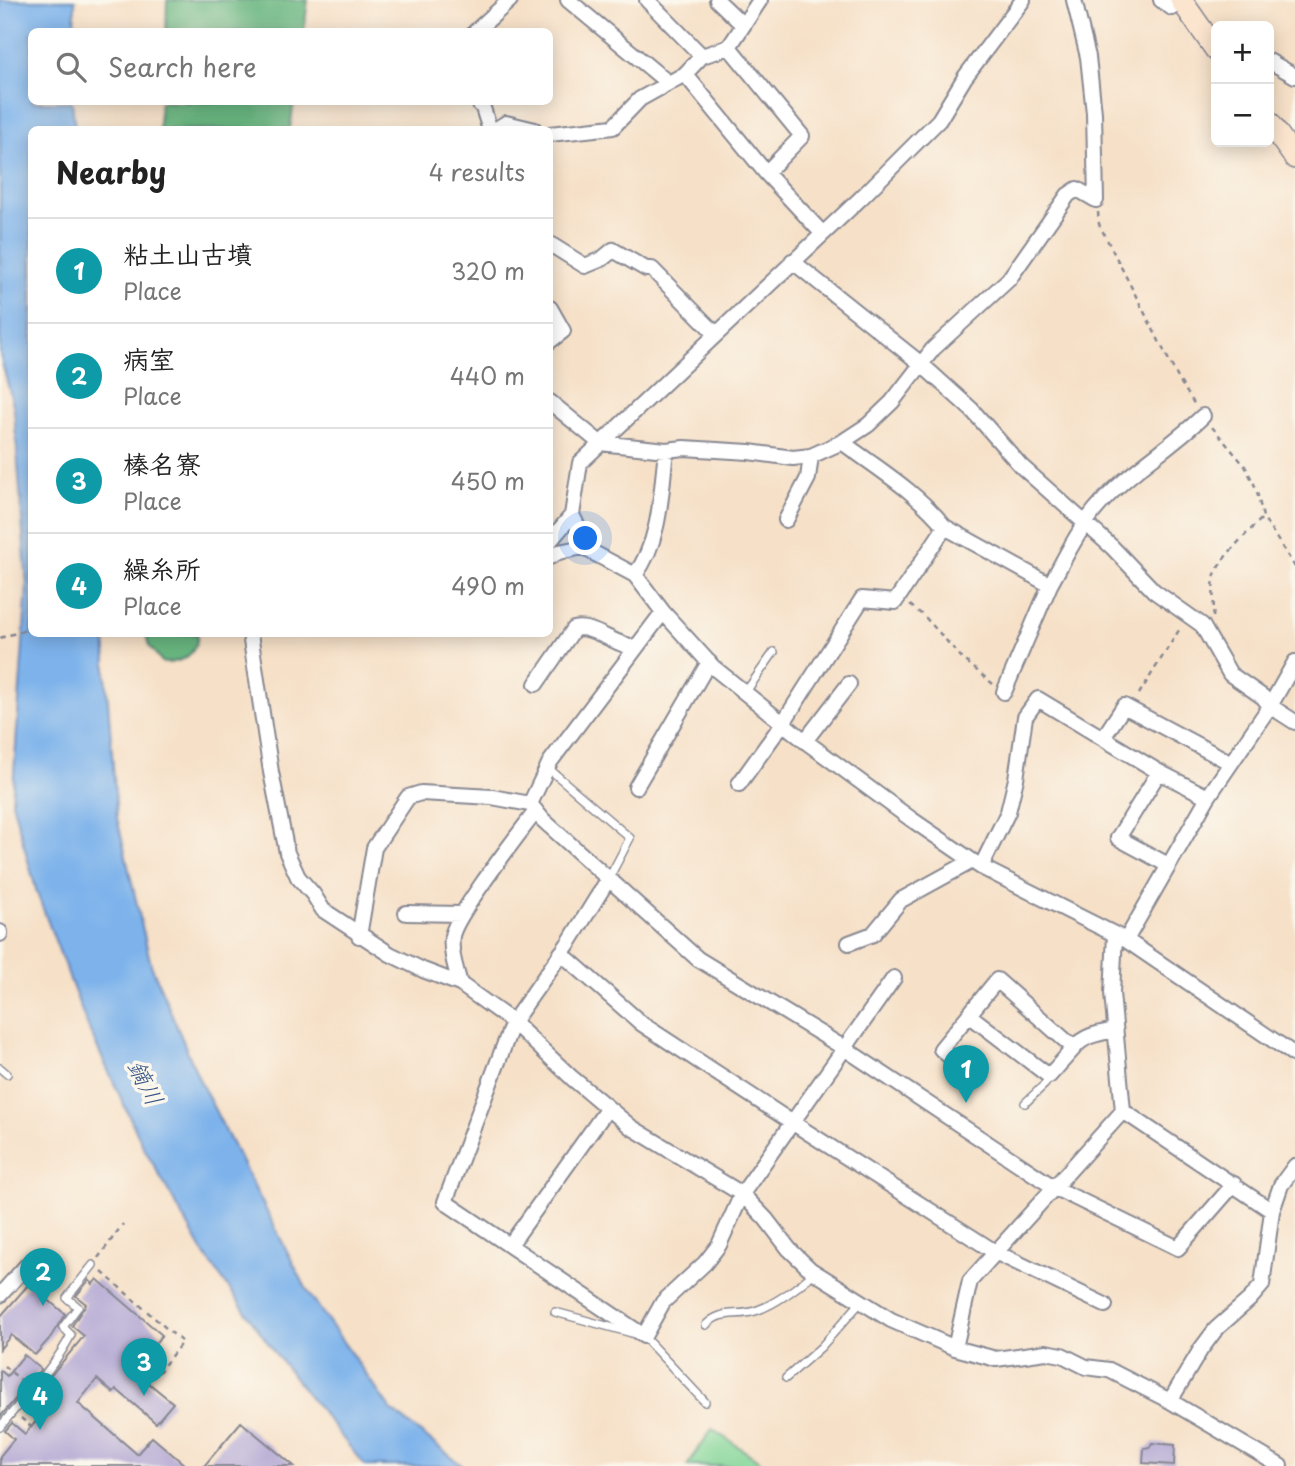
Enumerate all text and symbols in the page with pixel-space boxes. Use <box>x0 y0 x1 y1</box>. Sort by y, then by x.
map controls <box>1211 21 1274 147</box>
button: + <box>1211 21 1274 84</box>
search box <box>28 28 553 105</box>
text: Search here <box>108 47 257 86</box>
icon: search <box>52 48 90 86</box>
button: − <box>1211 84 1274 147</box>
text: Nearby <box>56 149 166 194</box>
text: 4 results <box>429 154 525 189</box>
text: 粘土山古墳 <box>123 234 253 273</box>
text: 1 <box>74 253 85 288</box>
text: 320 m <box>451 253 525 288</box>
text: Place <box>123 273 182 308</box>
text: 病室 <box>123 339 175 378</box>
text: 2 <box>71 358 87 393</box>
text: 440 m <box>450 358 525 393</box>
text: Place <box>123 378 182 413</box>
text: 榛名寮 <box>123 444 201 483</box>
text: 3 <box>71 463 87 498</box>
text: 450 m <box>451 463 525 498</box>
text: Place <box>123 483 182 518</box>
your location <box>568 521 602 555</box>
text: 繰糸所 <box>123 549 201 588</box>
text: 4 <box>71 568 87 603</box>
text: 490 m <box>451 568 525 603</box>
text: Place <box>123 588 182 623</box>
pin: 1 <box>943 1045 989 1103</box>
water label: 鏑川 <box>120 1052 174 1112</box>
pin: 2 <box>20 1248 66 1306</box>
pin: 3 <box>121 1338 167 1396</box>
pin: 4 <box>17 1372 63 1430</box>

